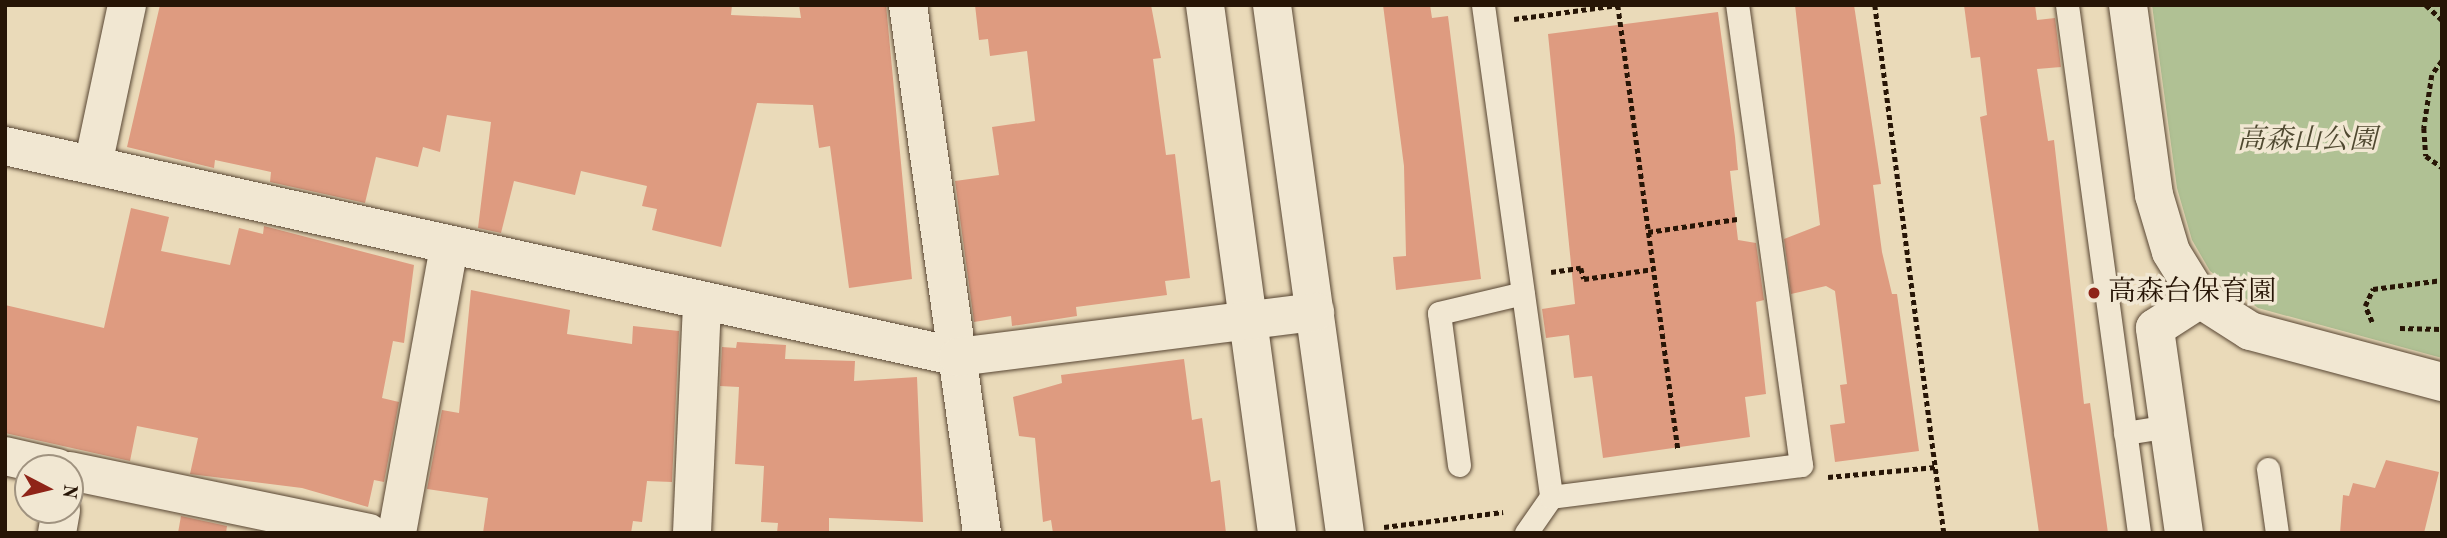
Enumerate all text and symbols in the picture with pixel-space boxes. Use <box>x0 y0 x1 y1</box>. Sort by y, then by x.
park label: 高森山公園 <box>2237 124 2377 158</box>
place label: 高森台保育園 <box>2108 276 2276 310</box>
marker: 高森台保育園 <box>2086 285 2102 301</box>
north arrow <box>14 454 84 524</box>
text: N <box>58 483 79 500</box>

